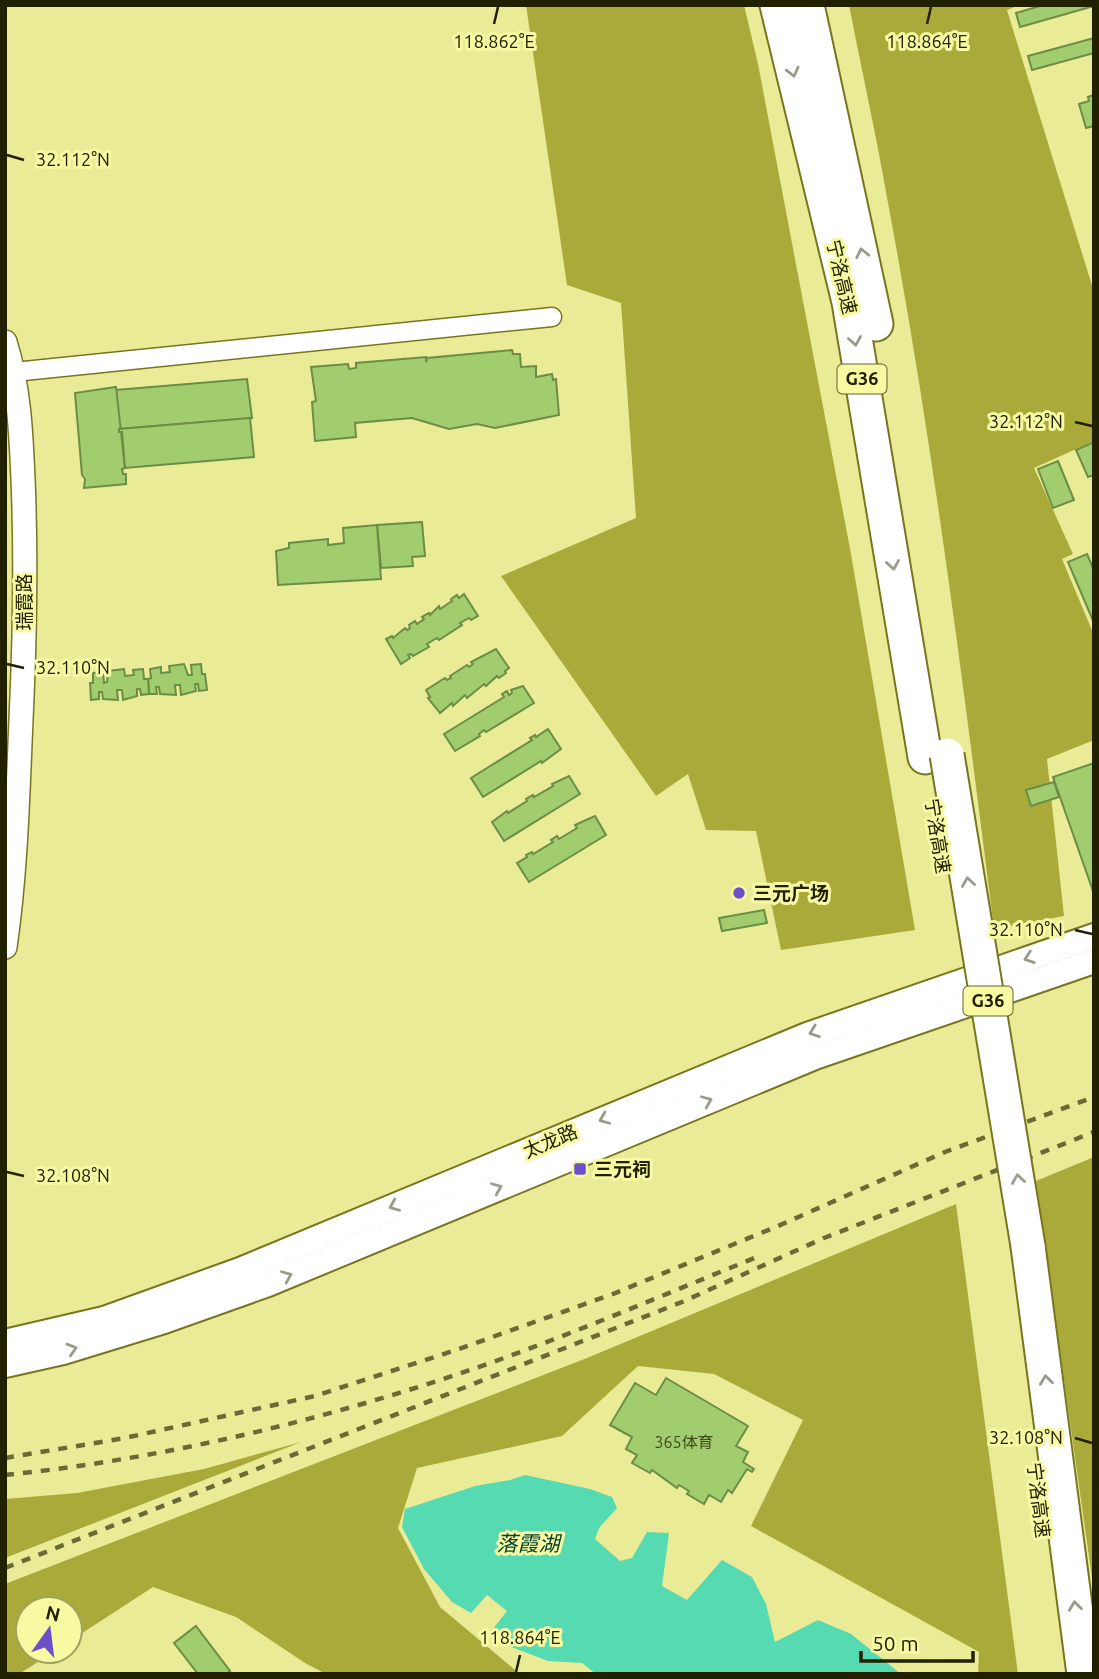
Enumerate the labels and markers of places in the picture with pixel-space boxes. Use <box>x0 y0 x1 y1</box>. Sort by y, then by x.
place label: 三元广场 <box>753 882 829 904</box>
marker: 三元广场 <box>731 885 747 901</box>
place label: 三元祠 <box>594 1158 651 1180</box>
marker: 三元祠 <box>572 1161 588 1177</box>

